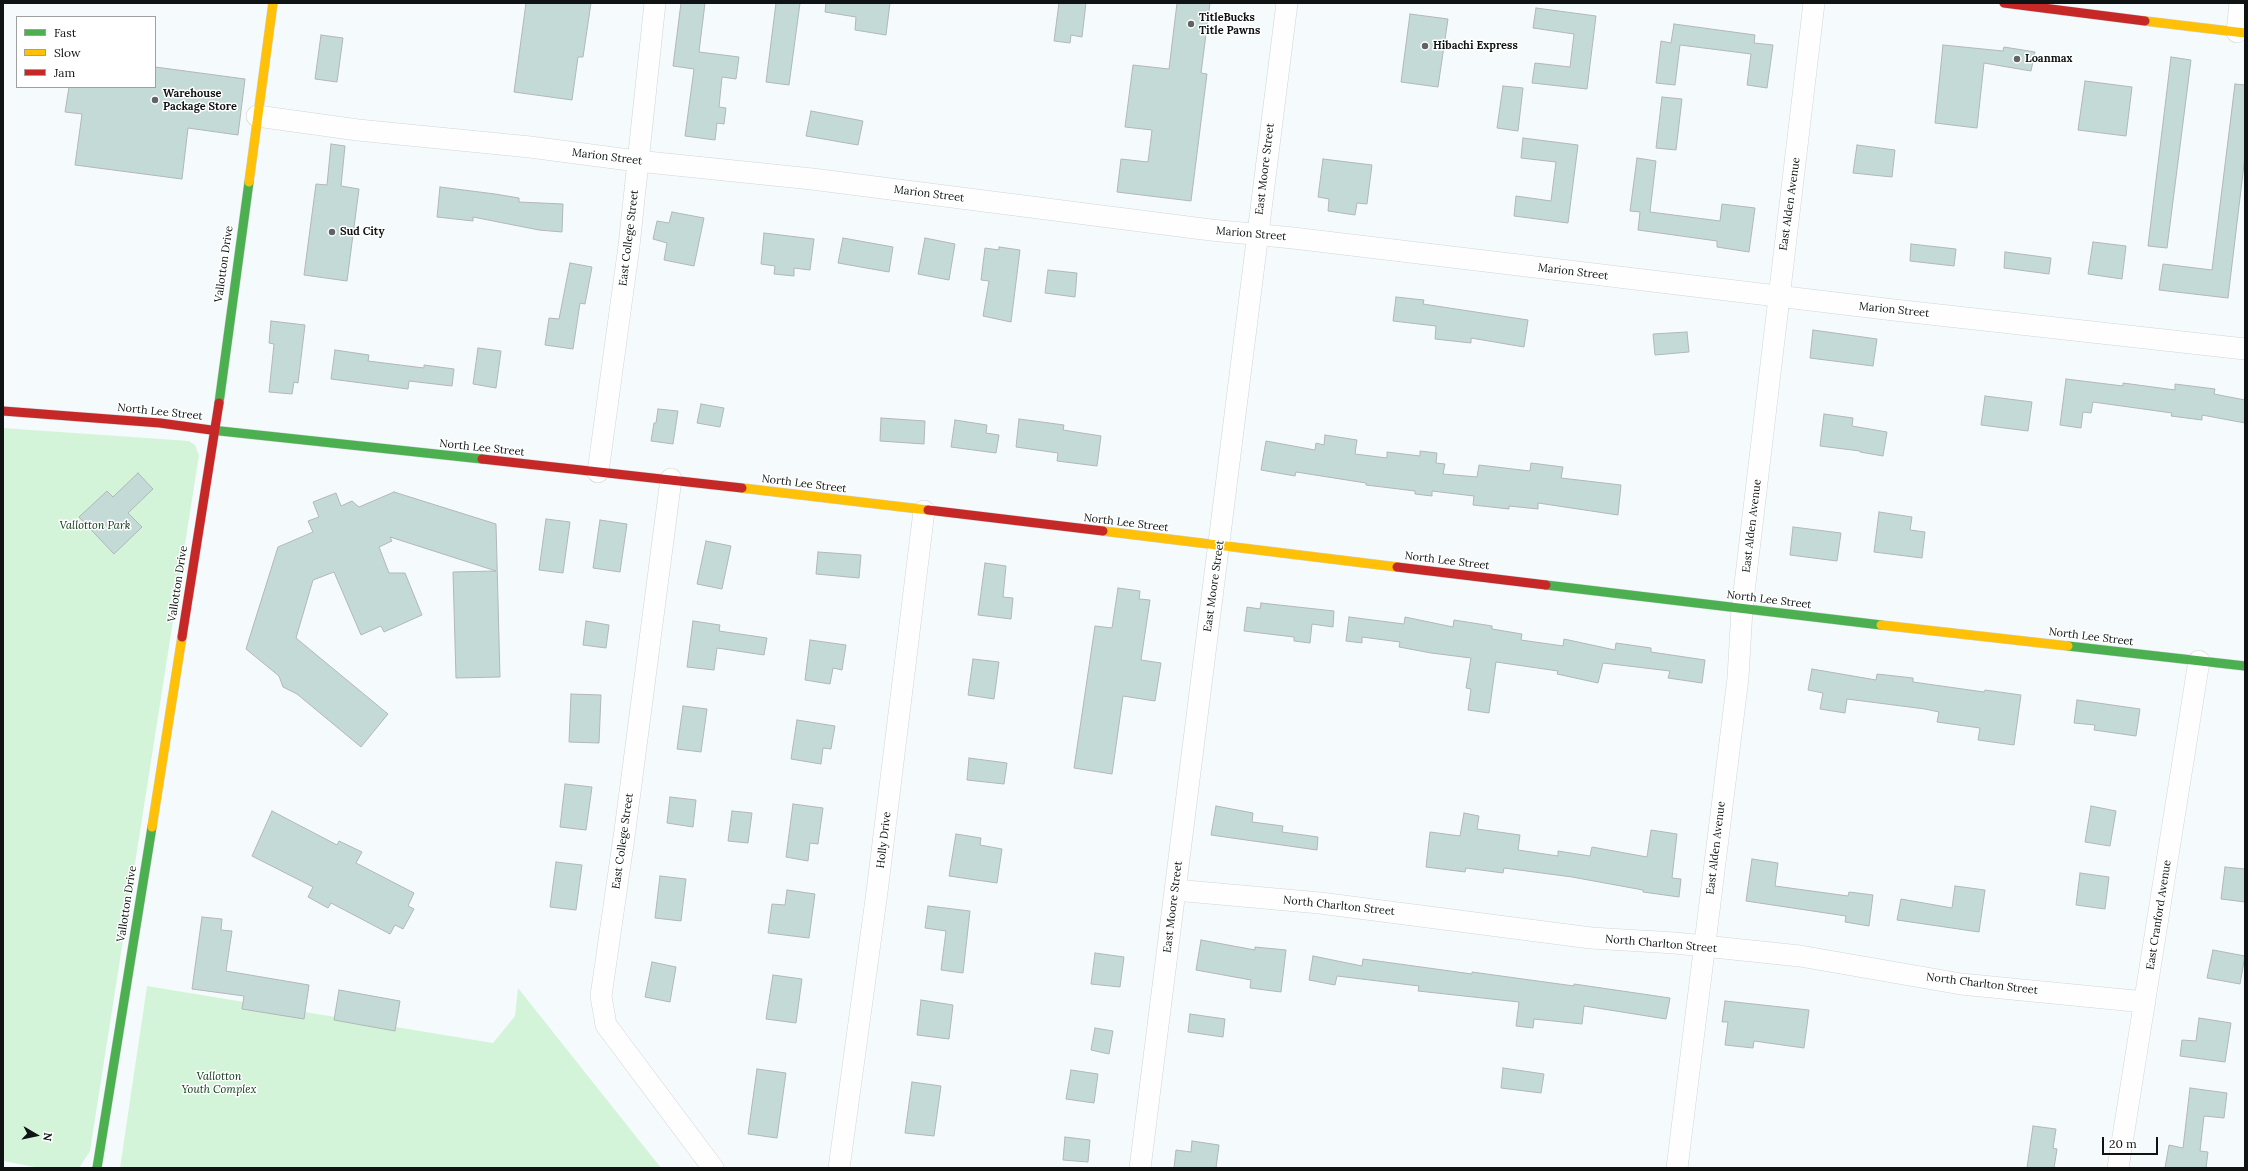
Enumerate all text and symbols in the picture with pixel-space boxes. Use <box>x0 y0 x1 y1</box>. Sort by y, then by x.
place label: TitleBucks Title Pawns <box>1199 11 1260 37</box>
legend <box>16 16 156 88</box>
marker: TitleBucks Title Pawns <box>1186 19 1196 29</box>
text: Fast <box>54 25 77 40</box>
place label: Hibachi Express <box>1433 39 1518 53</box>
marker: Hibachi Express <box>1420 41 1430 51</box>
text: Slow <box>54 45 81 60</box>
place label: Loanmax <box>2025 52 2073 66</box>
marker: Loanmax <box>2012 54 2022 64</box>
text: Jam <box>54 65 75 80</box>
place label: Warehouse Package Store <box>163 87 237 113</box>
marker: Warehouse Package Store <box>150 95 160 105</box>
street label: East Moore Street <box>1253 122 1277 216</box>
street label: Marion Street <box>571 146 643 168</box>
street label: East Alden Avenue <box>1777 156 1803 252</box>
street label: Marion Street <box>893 183 965 205</box>
street label: East College Street <box>617 189 641 287</box>
street label: Marion Street <box>1215 224 1287 244</box>
street label: Vallotton Drive <box>212 225 236 303</box>
place label: Sud City <box>340 225 384 239</box>
marker: Sud City <box>327 227 337 237</box>
street label: Marion Street <box>1537 261 1609 283</box>
street label: Marion Street <box>1858 300 1930 320</box>
street label: North Lee Street <box>117 401 203 423</box>
street label: North Lee Street <box>439 437 525 459</box>
street label: North Lee Street <box>761 472 847 496</box>
street label: East Alden Avenue <box>1740 479 1764 573</box>
street label: North Lee Street <box>1083 511 1169 535</box>
park label: Vallotton Park <box>59 519 131 533</box>
street label: East Moore Street <box>1201 539 1227 633</box>
street label: Vallotton Drive <box>165 545 191 623</box>
street label: North Lee Street <box>1404 549 1490 573</box>
street label: North Lee Street <box>1726 588 1812 612</box>
street label: North Lee Street <box>2048 625 2134 649</box>
street label: East College Street <box>610 792 636 890</box>
street label: East Alden Avenue <box>1704 801 1728 895</box>
street label: Holly Drive <box>874 811 894 869</box>
street label: East Cranford Avenue <box>2144 859 2174 971</box>
street label: East Moore Street <box>1161 860 1185 954</box>
street label: Vallotton Drive <box>114 865 140 943</box>
street label: North Charlton Street <box>1282 894 1396 918</box>
street label: North Charlton Street <box>1604 933 1718 955</box>
street label: North Charlton Street <box>1925 971 2039 997</box>
park label: Vallotton Youth Complex <box>182 1070 256 1096</box>
north arrow <box>16 1115 56 1155</box>
scale bar <box>2104 1129 2160 1155</box>
text: N <box>40 1132 55 1142</box>
text: 20 m <box>2109 1136 2137 1151</box>

